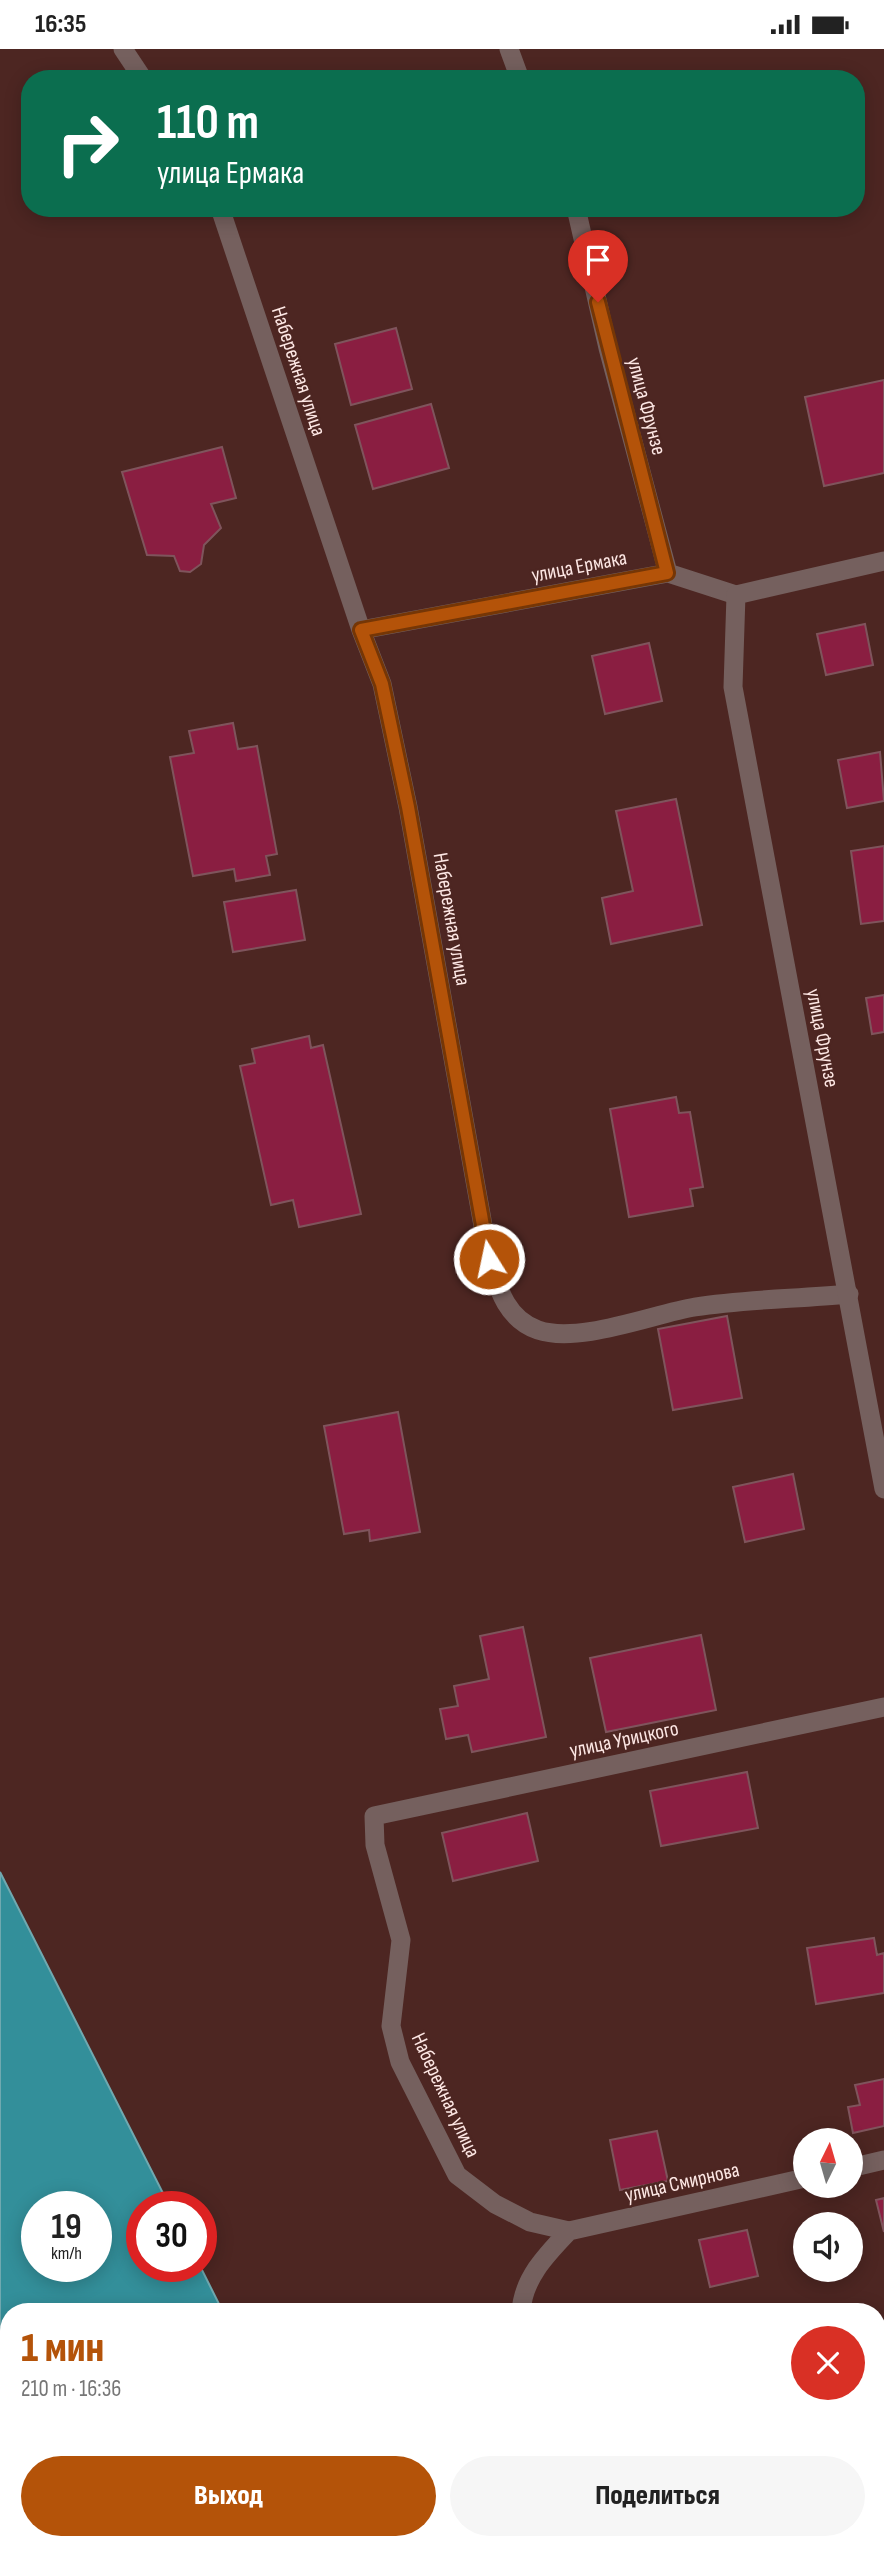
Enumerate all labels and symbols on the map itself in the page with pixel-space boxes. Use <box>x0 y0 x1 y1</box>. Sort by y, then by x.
pin <box>568 230 628 302</box>
street label: Набережная улица <box>266 303 331 439</box>
street label: улица Фрунзе <box>622 355 672 458</box>
street label: улица Ермака <box>529 545 629 588</box>
street label: Набережная улица <box>428 851 475 988</box>
street label: улица Фрунзе <box>801 987 844 1090</box>
position arrow <box>452 1222 526 1296</box>
street label: улица Урицкого <box>567 1716 681 1763</box>
street label: Набережная улица <box>406 2029 485 2161</box>
north arrow <box>793 2128 863 2198</box>
street label: улица Смирнова <box>623 2157 742 2208</box>
speed limit sign: 30 <box>126 2191 217 2282</box>

